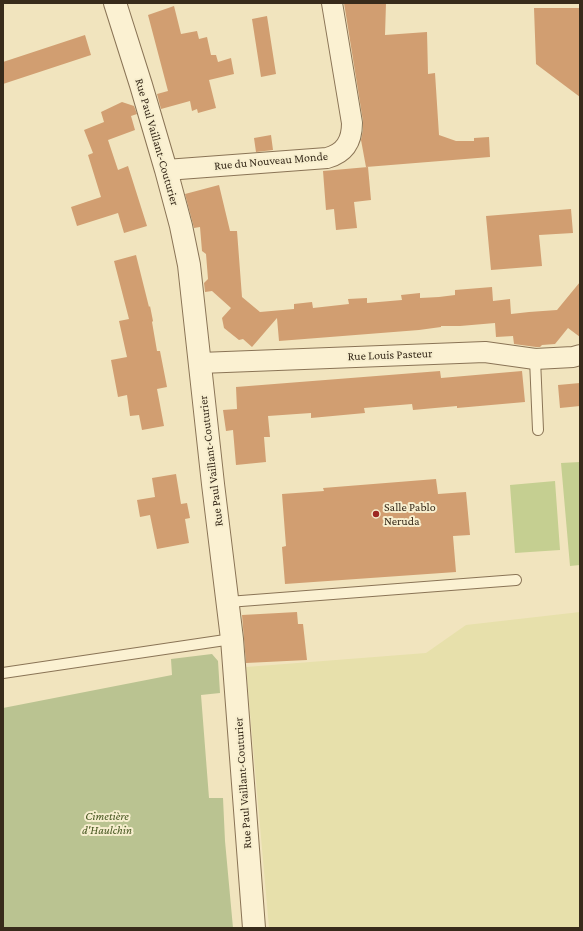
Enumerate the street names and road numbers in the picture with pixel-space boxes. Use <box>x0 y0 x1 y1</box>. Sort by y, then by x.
street label: Rue Paul Vaillant-Couturier <box>132 77 182 207</box>
street label: Rue du Nouveau Monde <box>213 149 329 173</box>
street label: Rue Louis Pasteur <box>347 346 433 364</box>
street label: Rue Paul Vaillant-Couturier <box>196 395 226 527</box>
street label: Rue Paul Vaillant-Couturier <box>231 717 255 849</box>

